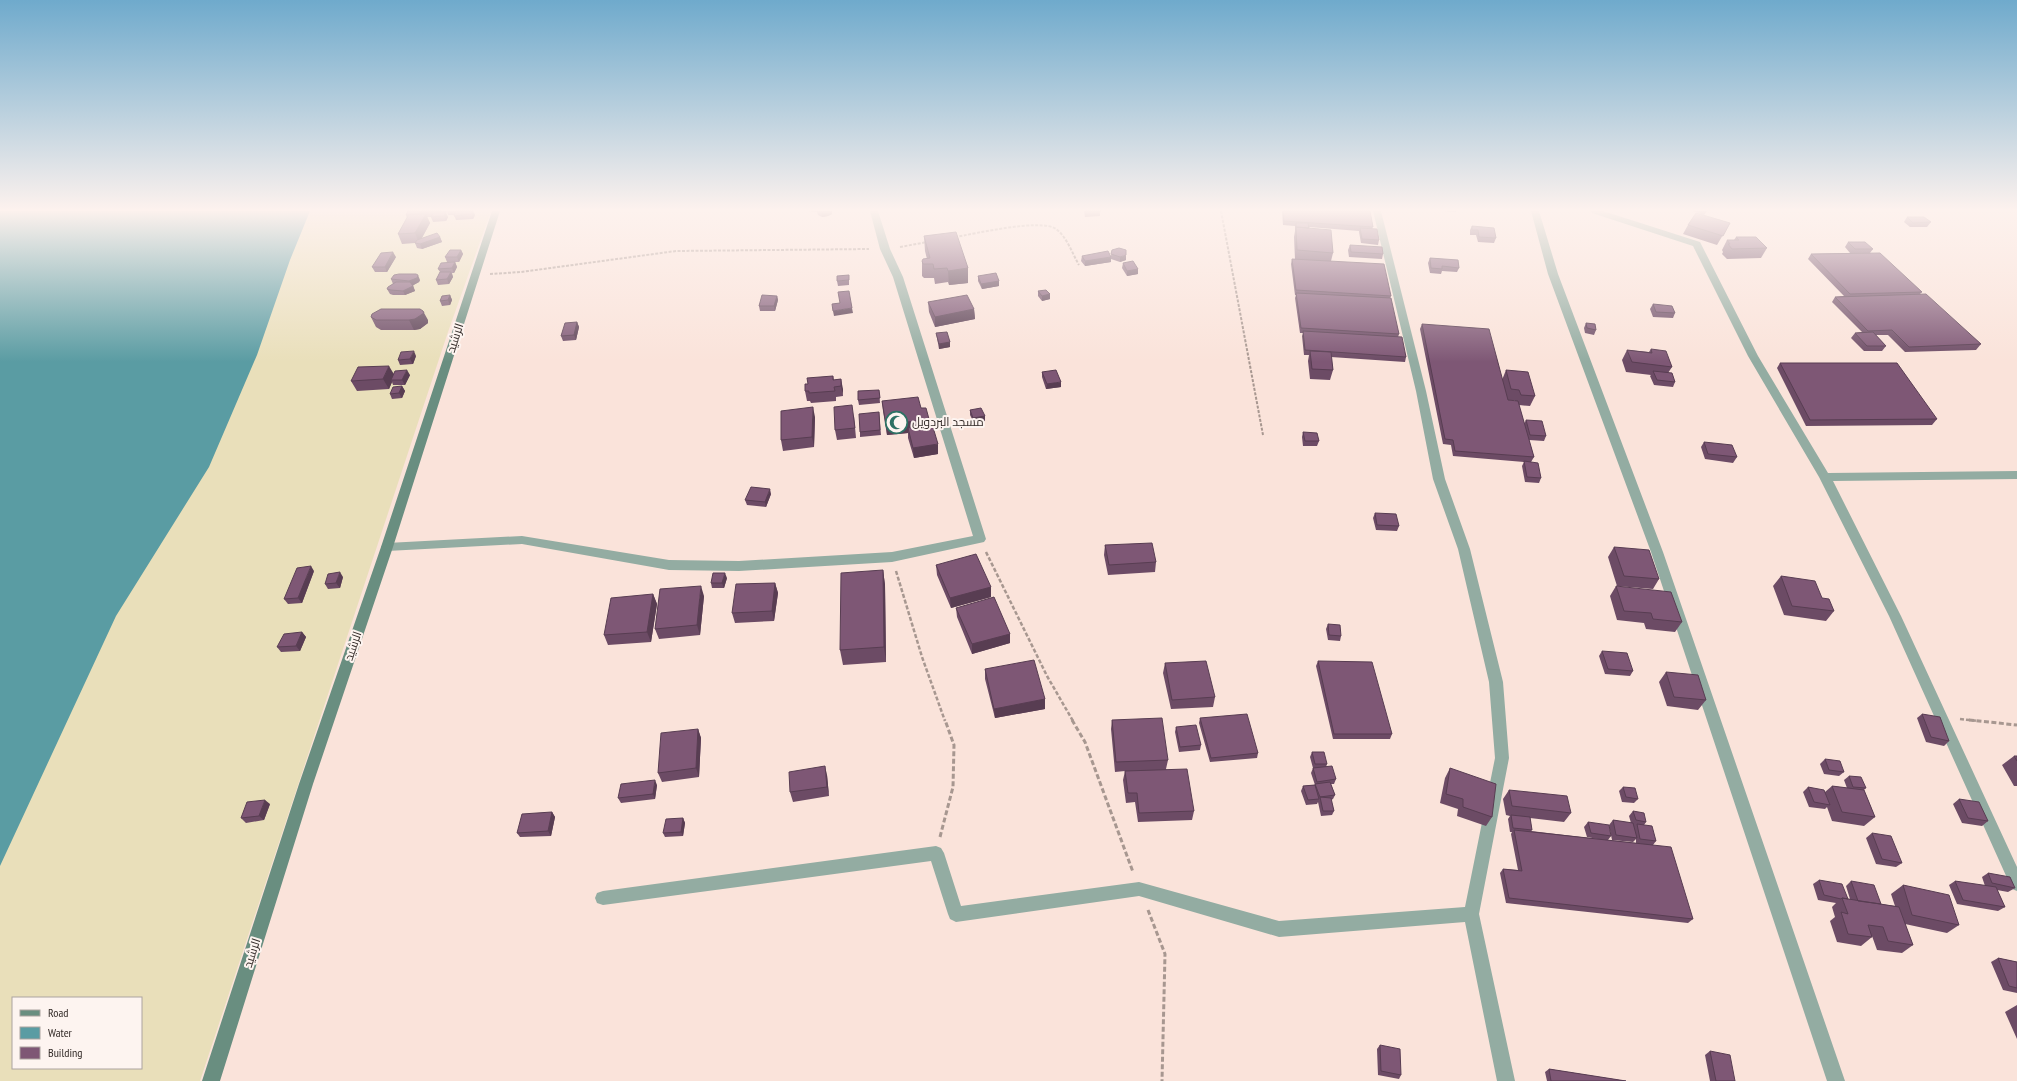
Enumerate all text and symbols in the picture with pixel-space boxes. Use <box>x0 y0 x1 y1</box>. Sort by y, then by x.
street label: الرشيد <box>443 321 466 354</box>
mosque icon: مسجد البردويل <box>883 409 909 435</box>
place label: مسجد البردويل <box>912 414 984 429</box>
street label: الرشيد <box>341 629 365 662</box>
street label: الرشيد <box>240 936 263 969</box>
legend <box>12 997 142 1069</box>
text: Road <box>48 1005 68 1020</box>
text: Water <box>48 1025 73 1040</box>
text: Building <box>48 1045 83 1060</box>

